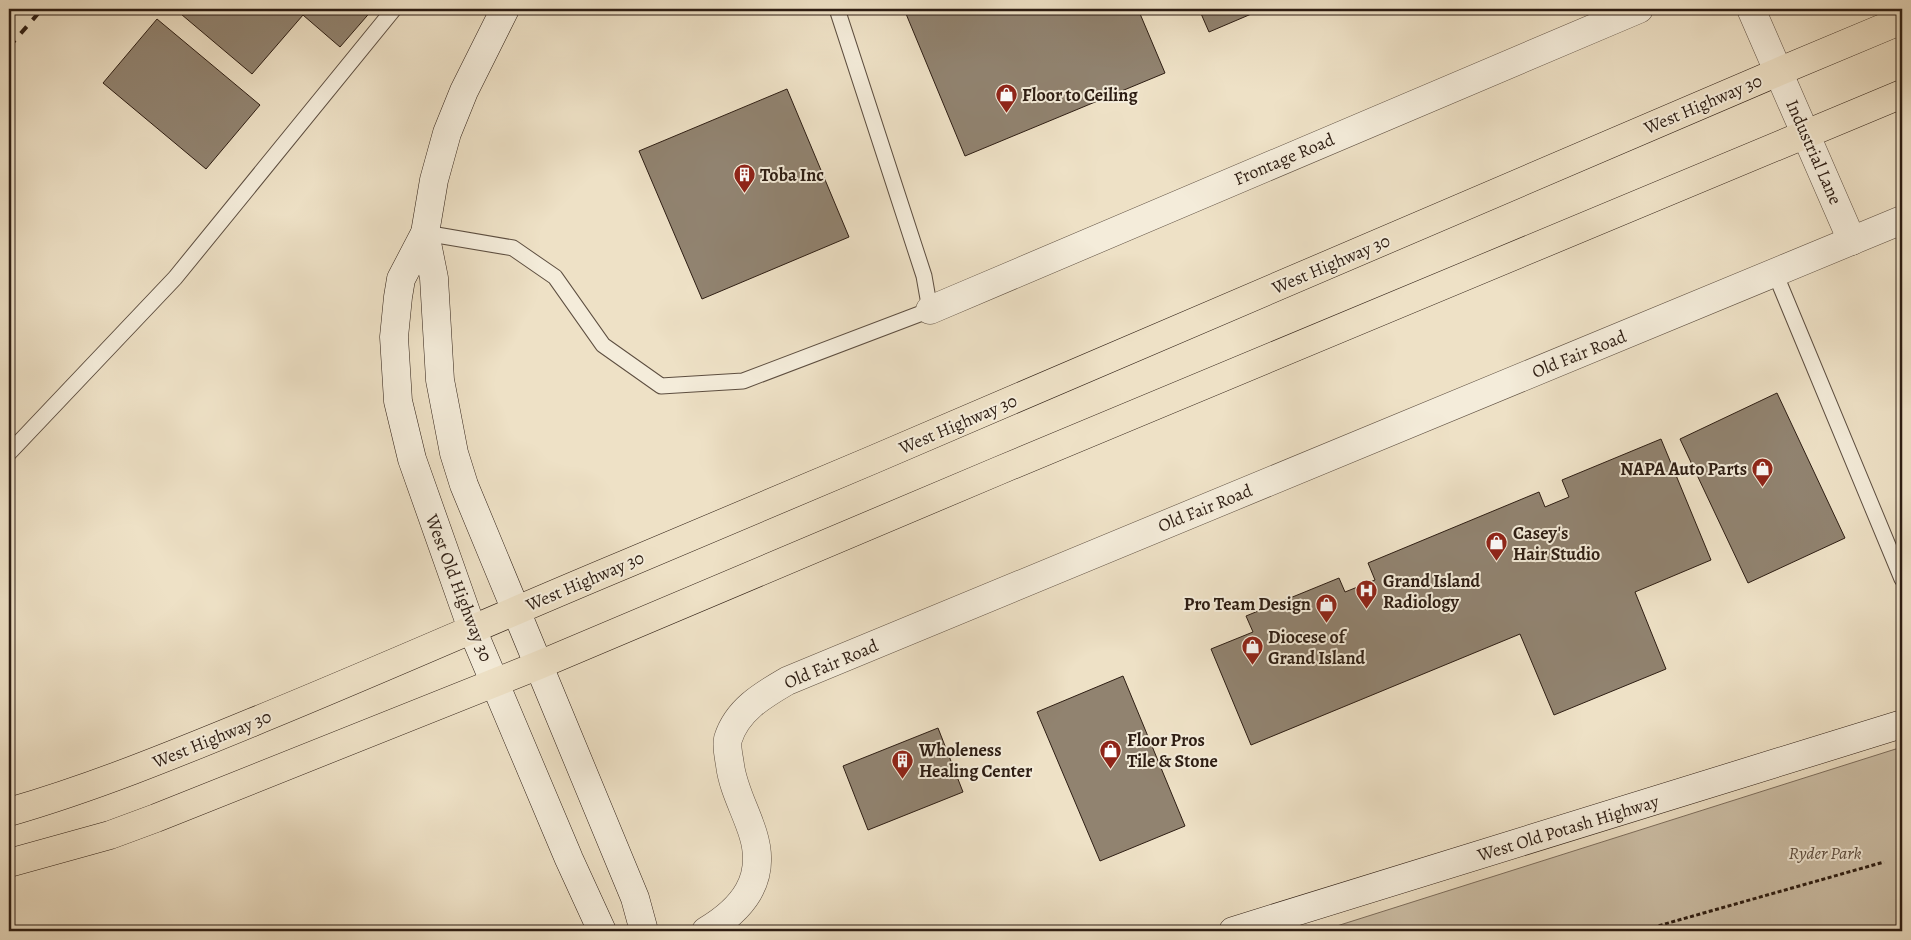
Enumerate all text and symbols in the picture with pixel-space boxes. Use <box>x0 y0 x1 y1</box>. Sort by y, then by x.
street label: West Highway 30 <box>1639 68 1766 140</box>
shop icon: Floor to Ceiling <box>994 83 1018 114</box>
place label: Floor to Ceiling <box>1022 83 1138 107</box>
street label: Industrial Lane <box>1780 96 1848 208</box>
street label: Frontage Road <box>1230 127 1338 191</box>
building icon: Toba Inc <box>732 163 756 194</box>
place label: Toba Inc <box>760 163 824 187</box>
street label: West Highway 30 <box>1267 228 1394 300</box>
street label: Old Fair Road <box>1528 324 1630 384</box>
street label: West Highway 30 <box>894 388 1021 460</box>
place label: NAPA Auto Parts <box>1620 457 1747 481</box>
shop icon: NAPA Auto Parts <box>1751 457 1775 488</box>
street label: Old Fair Road <box>1154 478 1256 538</box>
street label: West Old Highway 30 <box>419 510 498 665</box>
place label: Casey's Hair Studio <box>1513 521 1600 566</box>
shop icon: Casey's Hair Studio <box>1485 531 1509 562</box>
street label: West Highway 30 <box>521 545 648 617</box>
place label: Grand Island Radiology <box>1383 569 1480 614</box>
hospital icon: Grand Island Radiology <box>1355 579 1379 610</box>
place label: Pro Team Design <box>1184 592 1311 616</box>
shop icon: Pro Team Design <box>1315 592 1339 623</box>
place label: Diocese of Grand Island <box>1268 625 1365 670</box>
street label: Old Fair Road <box>780 633 882 695</box>
shop icon: Diocese of Grand Island <box>1240 635 1264 666</box>
street label: West Highway 30 <box>148 704 275 774</box>
place label: Floor Pros Tile & Stone <box>1127 728 1218 773</box>
place label: Wholeness Healing Center <box>918 738 1033 783</box>
shop icon: Floor Pros Tile & Stone <box>1099 738 1123 769</box>
building icon: Wholeness Healing Center <box>891 748 915 779</box>
street label: West Old Potash Highway <box>1473 789 1662 867</box>
park label: Ryder Park <box>1788 841 1862 865</box>

